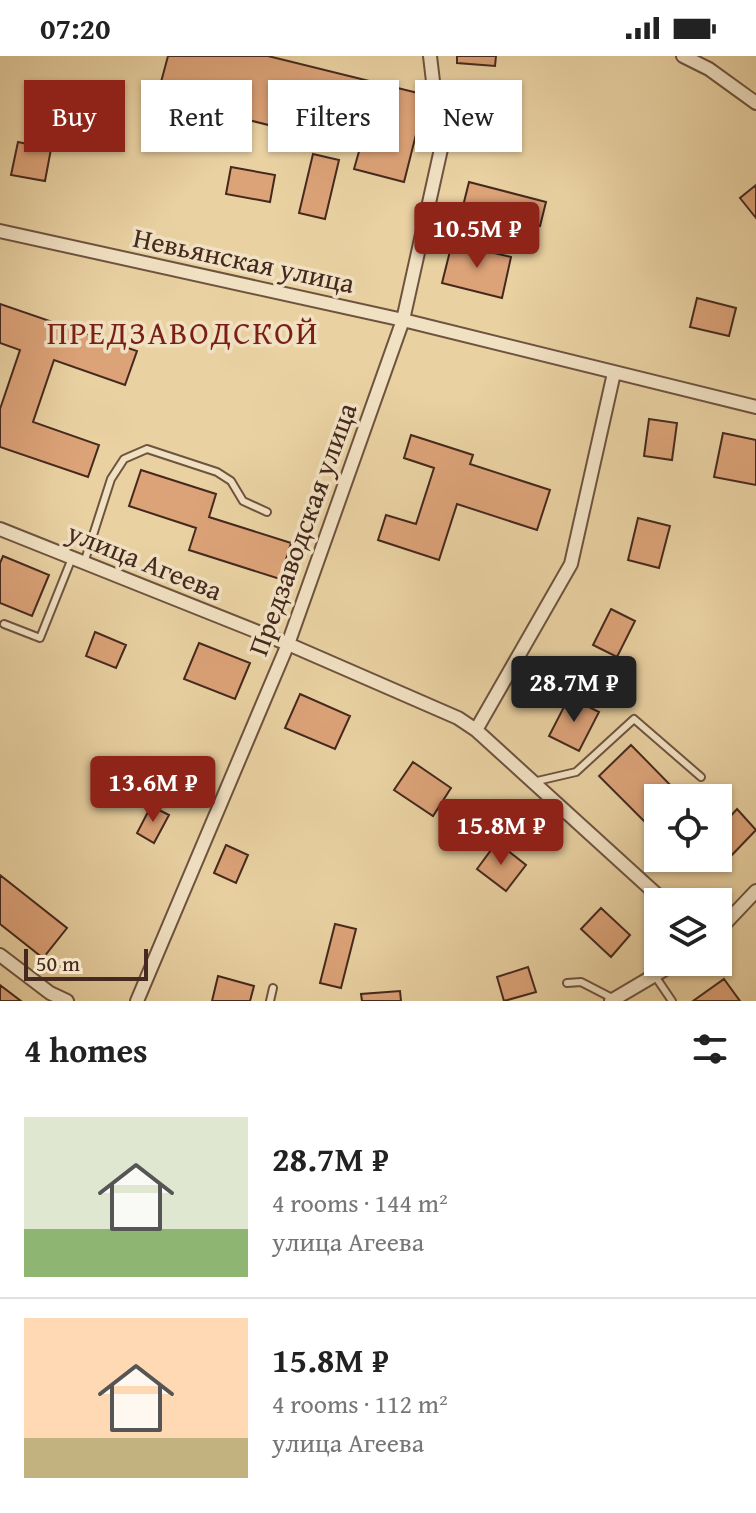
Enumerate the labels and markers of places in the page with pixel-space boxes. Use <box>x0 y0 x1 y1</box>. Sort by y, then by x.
pin: 10.5M ₽ <box>403 202 551 270</box>
pin: 28.7M ₽ <box>500 656 648 724</box>
pin: 13.6M ₽ <box>79 756 227 824</box>
pin: 15.8M ₽ <box>427 799 575 867</box>

